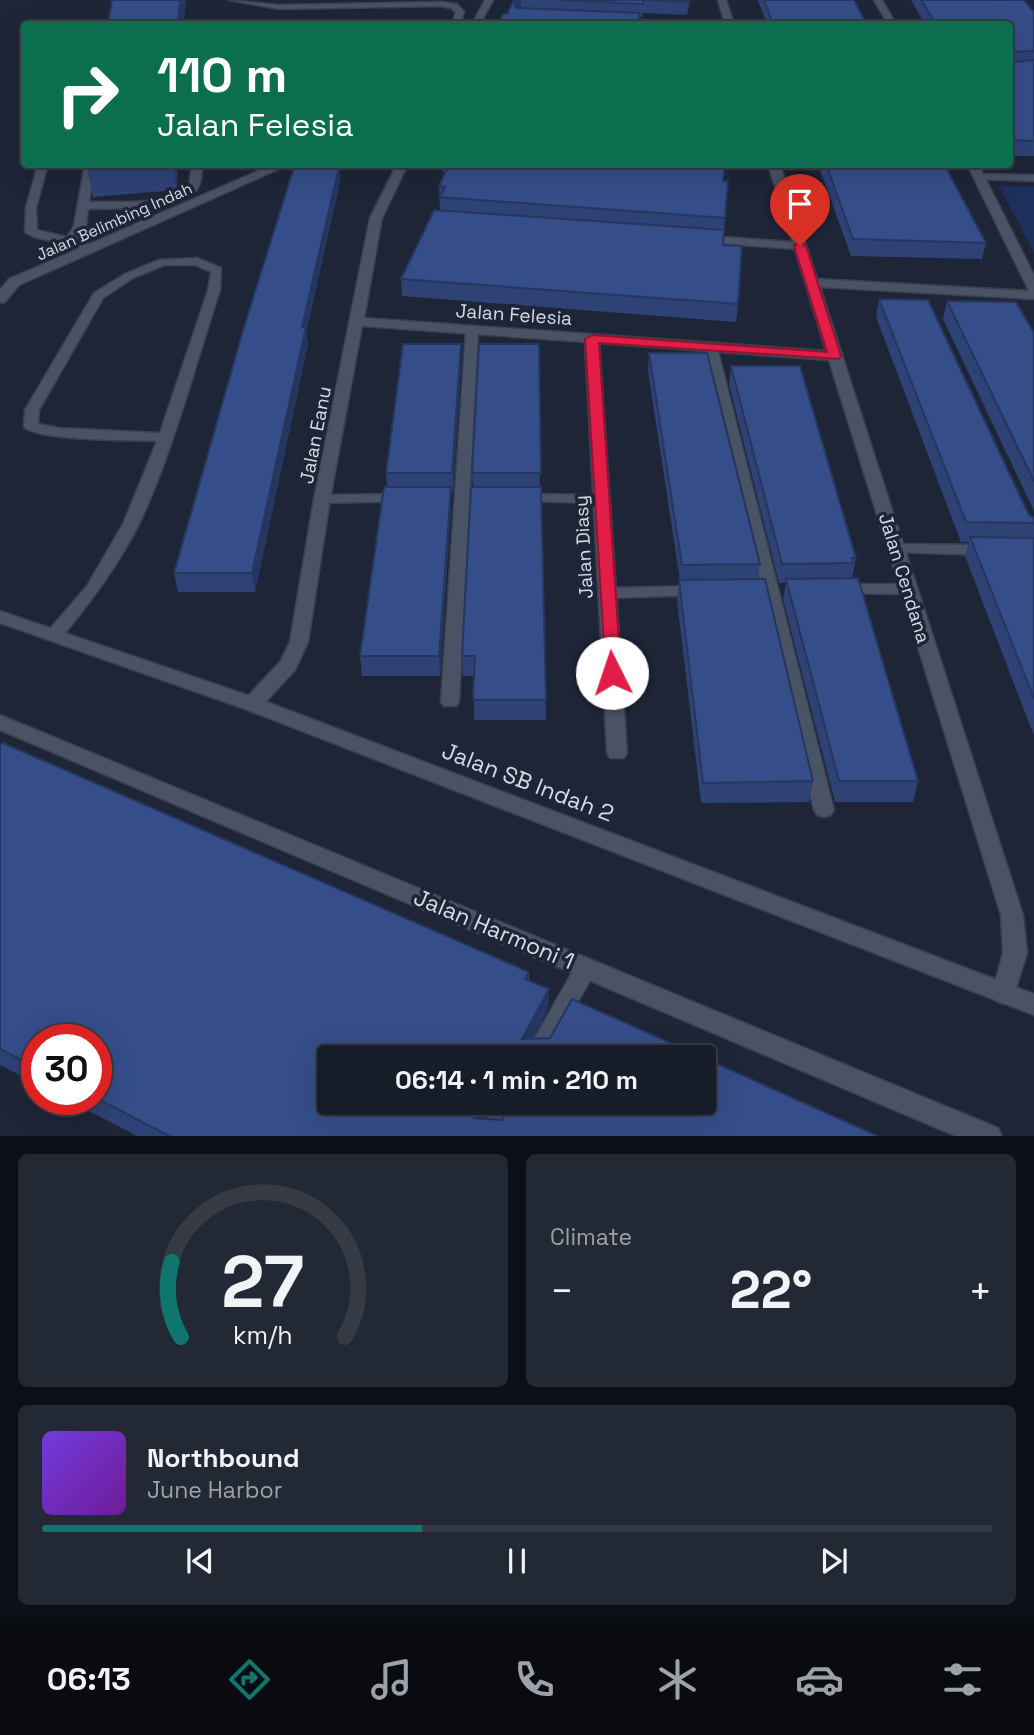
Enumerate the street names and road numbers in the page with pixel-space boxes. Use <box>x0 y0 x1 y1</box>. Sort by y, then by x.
street label: Jalan Belimbing Indah <box>33 178 195 265</box>
street label: Jalan Felesia <box>455 298 573 331</box>
street label: Jalan Eanu <box>294 384 337 486</box>
street label: Jalan Diasy <box>568 495 599 599</box>
street label: Jalan Cendana <box>873 510 936 646</box>
street label: Jalan SB Indah 2 <box>438 735 618 829</box>
street label: Jalan Harmoni 1 <box>409 882 579 976</box>

